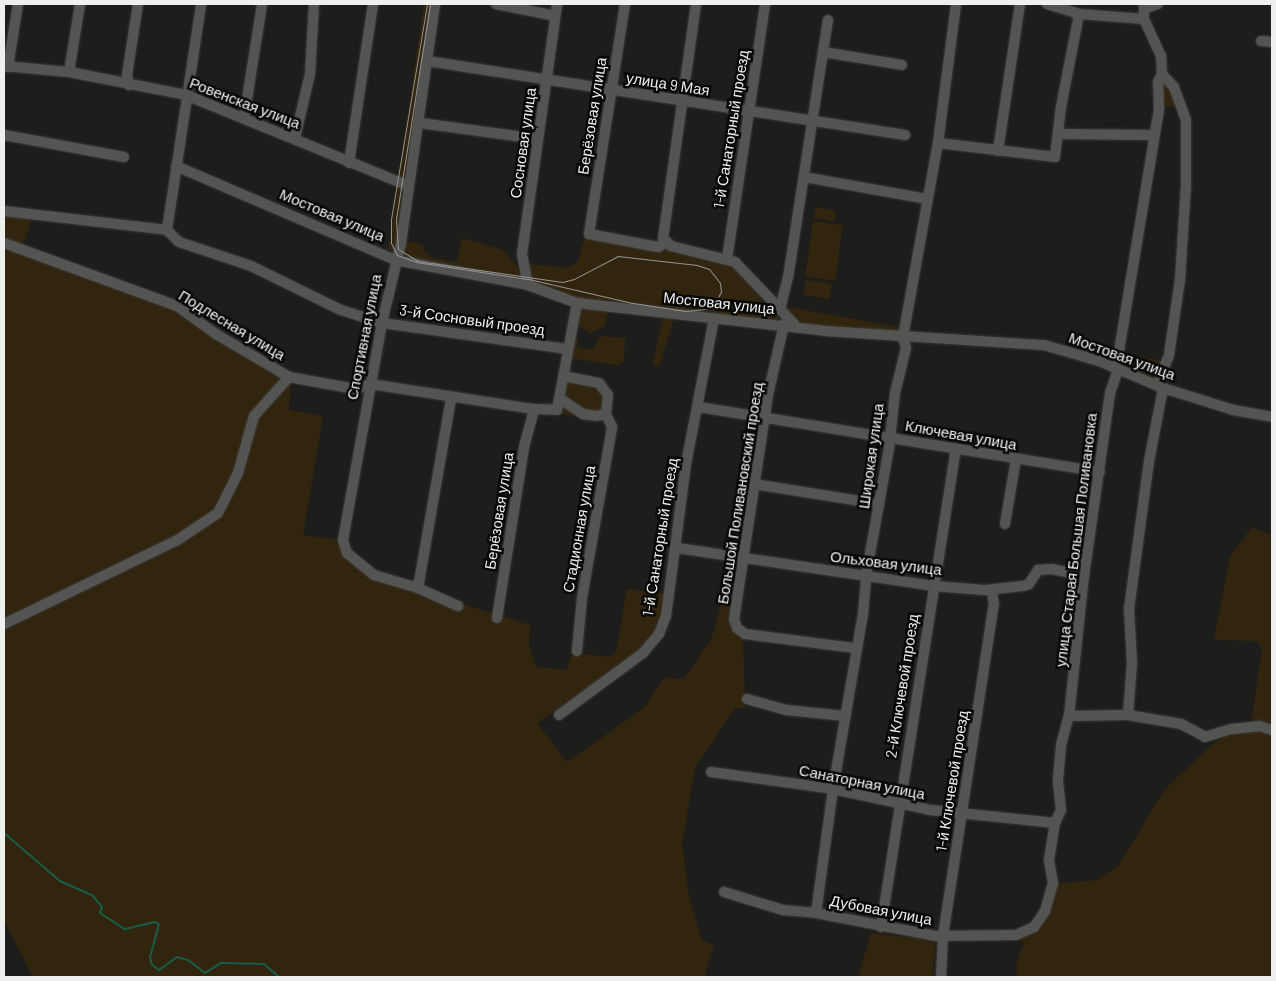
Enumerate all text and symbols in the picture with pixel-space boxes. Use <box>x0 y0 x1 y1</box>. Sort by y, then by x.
street label: 1-й Санаторный проезд <box>710 49 752 209</box>
street label: Берёзовая улица <box>574 56 610 176</box>
street label: улица 9 Мая <box>625 69 711 99</box>
street label: Ровенская улица <box>187 74 303 132</box>
street label: Сосновая улица <box>506 86 540 200</box>
street label: Мостовая улица <box>277 185 387 245</box>
street label: Спортивная улица <box>343 273 385 401</box>
street label: Подлесная улица <box>175 286 289 364</box>
street label: Мостовая улица <box>662 288 776 318</box>
street label: 3-й Сосновый проезд <box>398 301 546 339</box>
street label: Мостовая улица <box>1066 328 1178 384</box>
street label: Большой Поливановский проезд <box>714 381 766 605</box>
street label: Широкая улица <box>855 402 887 510</box>
street label: улица Старая Большая Поливановка <box>1051 412 1101 668</box>
street label: Ключевая улица <box>904 416 1018 454</box>
street label: Берёзовая улица <box>481 451 517 571</box>
street label: 1-й Санаторный проезд <box>639 457 681 617</box>
street label: Стадионная улица <box>559 464 599 594</box>
street label: Ольховая улица <box>829 547 943 579</box>
street label: 2-й Ключевой проезд <box>882 613 922 759</box>
street label: 1-й Ключевой проезд <box>932 709 972 853</box>
street label: Санаторная улица <box>797 761 927 803</box>
street label: Дубовая улица <box>828 891 934 929</box>

